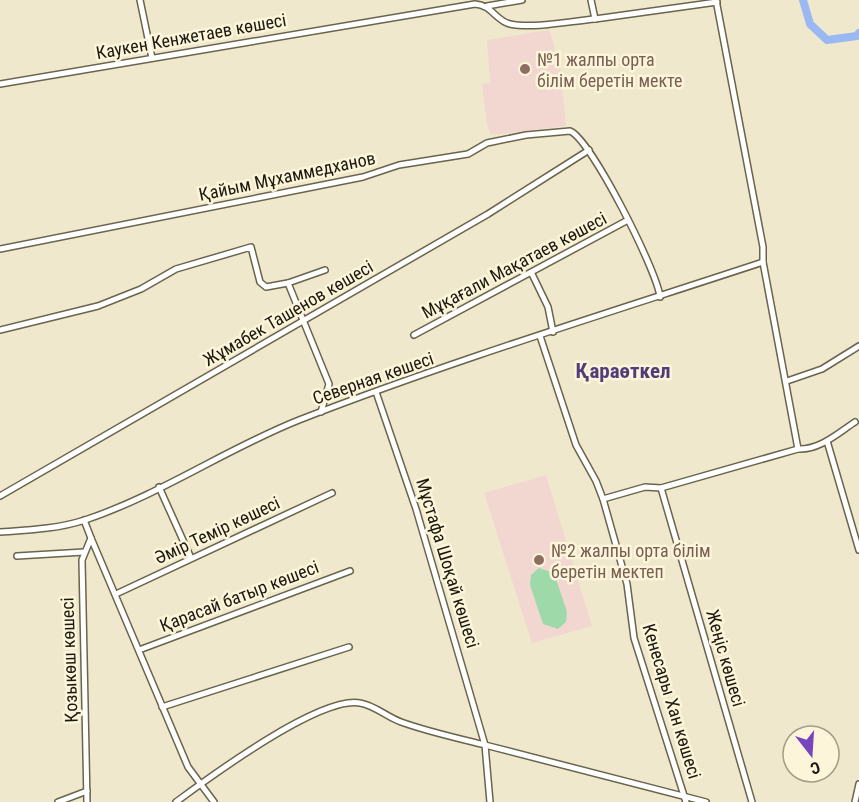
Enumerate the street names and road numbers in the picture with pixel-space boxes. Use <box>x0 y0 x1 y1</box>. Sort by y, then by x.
street label: Каукен Кенжетаев көшесі <box>94 9 288 63</box>
street label: Қайым Мұхаммедханов <box>197 147 377 205</box>
street label: Мұқағали Мақатаев көшесі <box>418 207 610 323</box>
street label: Жұмабек Ташенов көшесі <box>199 256 377 370</box>
street label: Северная көшесі <box>310 347 436 409</box>
street label: Мұстафа Шоқай көшесі <box>412 476 484 650</box>
street label: Әмір Темір көшесі <box>151 492 283 568</box>
street label: Қарасай батыр көшесі <box>157 556 321 636</box>
street label: Қозыкөш көшесі <box>56 597 82 723</box>
street label: Жеңіс көшесі <box>702 607 750 709</box>
street label: Кенесары Хан көшесі <box>638 621 706 781</box>

